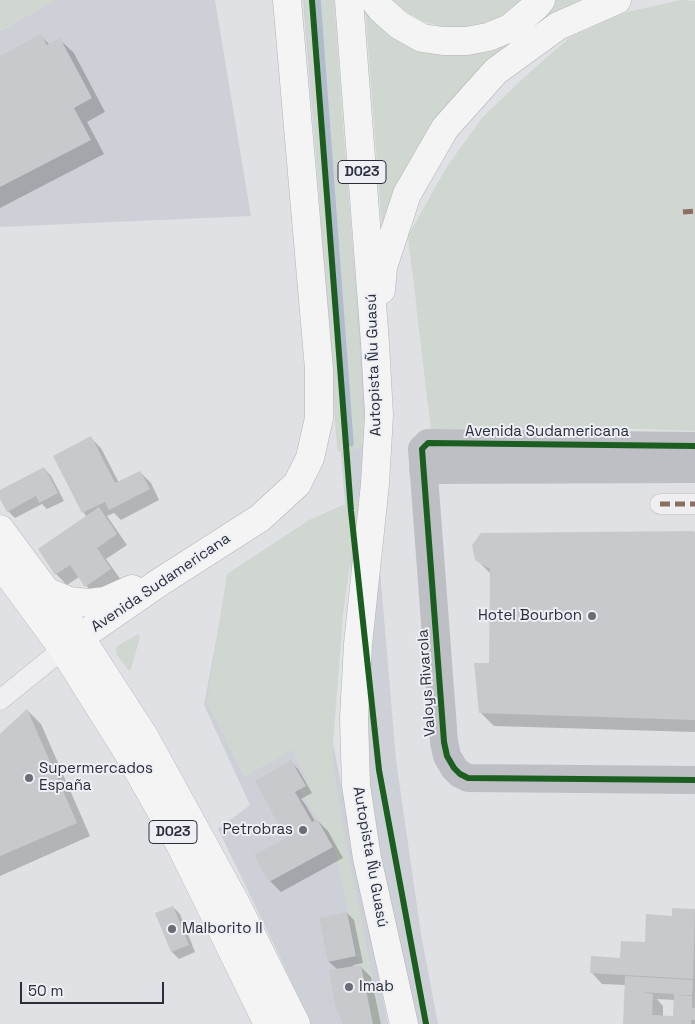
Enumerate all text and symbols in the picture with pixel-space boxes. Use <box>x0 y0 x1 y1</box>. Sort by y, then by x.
road number: D023 <box>338 160 386 183</box>
street label: Autopista Ñu Guasú <box>363 293 385 437</box>
street label: Avenida Sudamericana <box>465 423 629 441</box>
street label: Avenida Sudamericana <box>88 530 234 636</box>
place label: Hotel Bourbon <box>478 607 582 625</box>
marker: Hotel Bourbon <box>586 610 598 622</box>
street label: Valoys Rivarola <box>414 629 440 737</box>
place label: Supermercados España <box>39 760 153 795</box>
marker: Supermercados España <box>23 772 35 784</box>
street label: Autopista Ñu Guasú <box>349 785 391 929</box>
road number: D023 <box>149 820 197 844</box>
place label: Petrobras <box>223 821 293 839</box>
marker: Petrobras <box>297 824 309 836</box>
place label: Malborito II <box>182 920 263 938</box>
marker: Malborito II <box>166 923 178 935</box>
scale bar <box>22 972 166 1004</box>
place label: Imab <box>359 978 394 996</box>
text: 50 m <box>28 981 63 1000</box>
marker: Imab <box>343 981 355 993</box>

